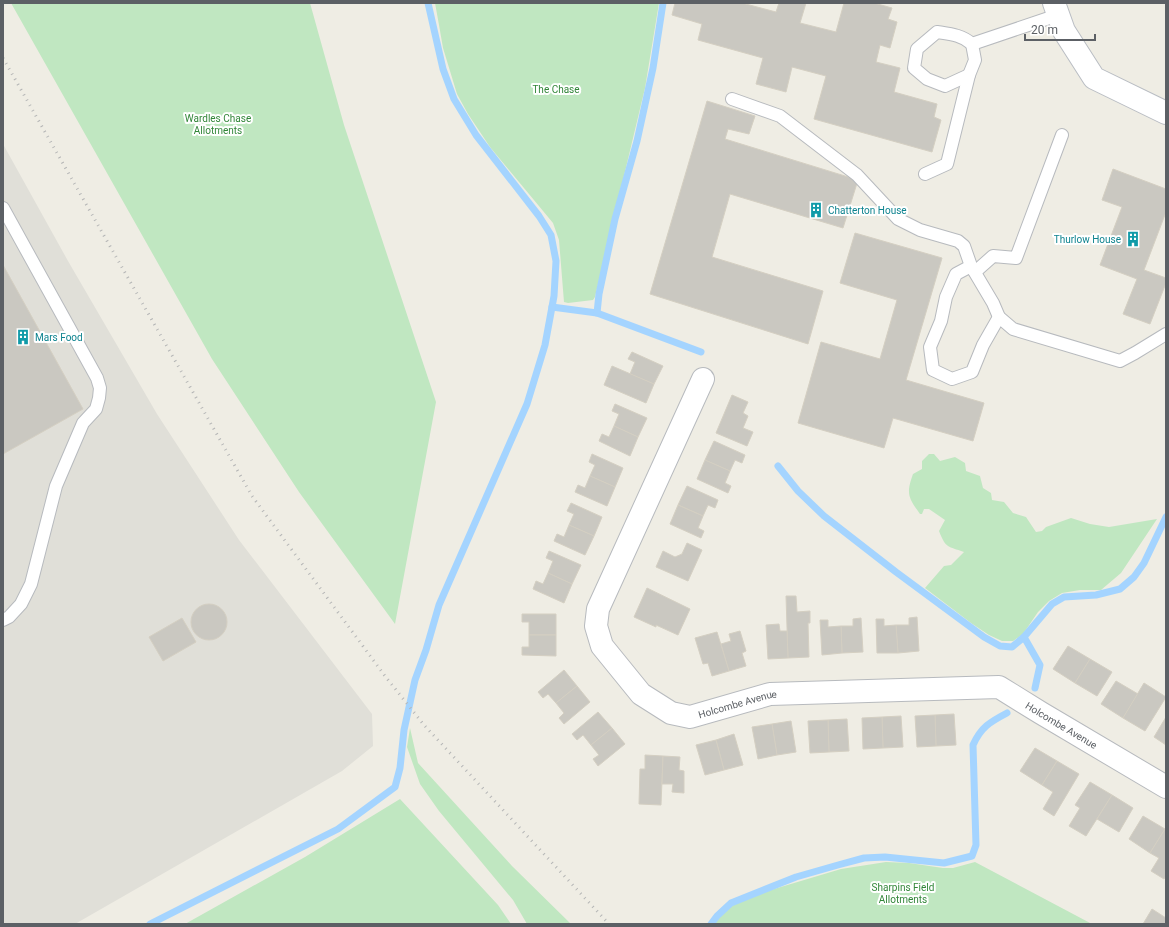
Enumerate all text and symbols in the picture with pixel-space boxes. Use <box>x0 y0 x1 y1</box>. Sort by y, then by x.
scale bar <box>1025 16 1095 42</box>
text: 20 m <box>1031 23 1058 37</box>
park label: The Chase <box>532 84 580 95</box>
park label: Wardles Chase Allotments <box>185 113 251 136</box>
building icon: Chatterton House <box>807 201 825 219</box>
place label: Chatterton House <box>828 205 907 216</box>
building icon: Thurlow House <box>1124 230 1142 248</box>
place label: Thurlow House <box>1054 234 1121 245</box>
building icon: Mars Food <box>14 328 32 346</box>
place label: Mars Food <box>35 332 83 343</box>
street label: Holcombe Avenue <box>697 688 777 720</box>
street label: Holcombe Avenue <box>1024 699 1099 750</box>
park label: Sharpins Field Allotments <box>872 882 934 905</box>

